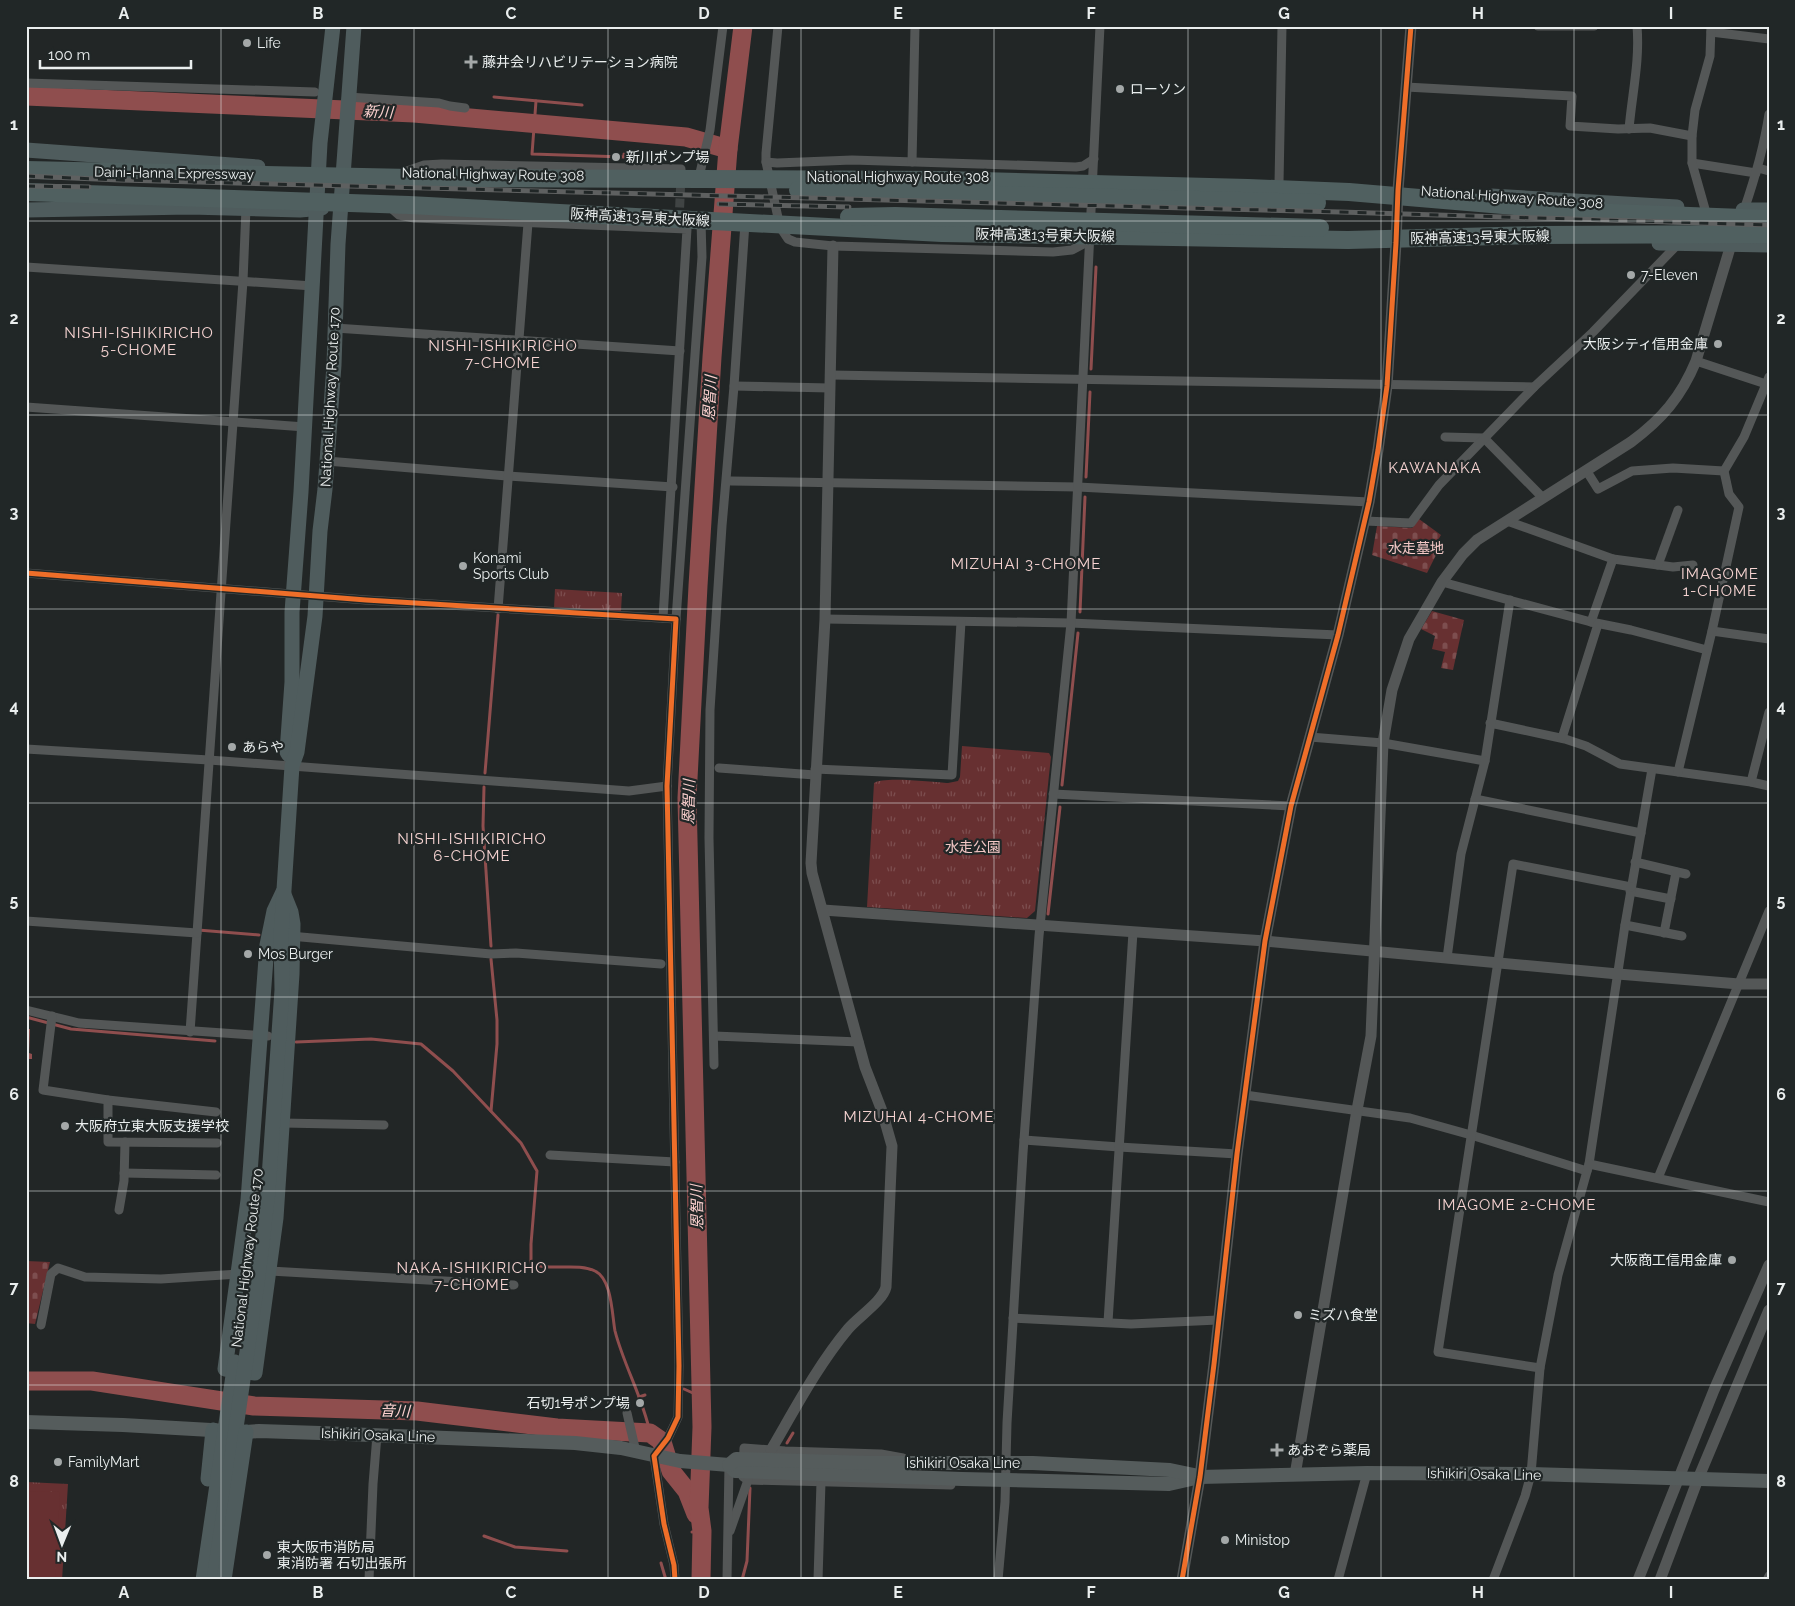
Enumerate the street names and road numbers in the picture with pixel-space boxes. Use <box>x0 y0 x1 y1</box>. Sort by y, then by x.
street label: Daini-Hanna Expressway <box>94 164 254 182</box>
street label: National Highway Route 308 <box>401 164 585 184</box>
street label: National Highway Route 308 <box>807 169 989 185</box>
street label: National Highway Route 308 <box>1420 183 1604 211</box>
street label: 阪神高速13号東大阪線 <box>570 205 710 229</box>
street label: 阪神高速13号東大阪線 <box>975 226 1115 244</box>
street label: 阪神高速13号東大阪線 <box>1410 228 1550 246</box>
street label: National Highway Route 170 <box>317 307 343 487</box>
street label: National Highway Route 170 <box>228 1168 266 1348</box>
street label: Ishikiri Osaka Line <box>321 1425 435 1445</box>
street label: Ishikiri Osaka Line <box>906 1455 1020 1471</box>
street label: Ishikiri Osaka Line <box>1427 1465 1541 1483</box>

